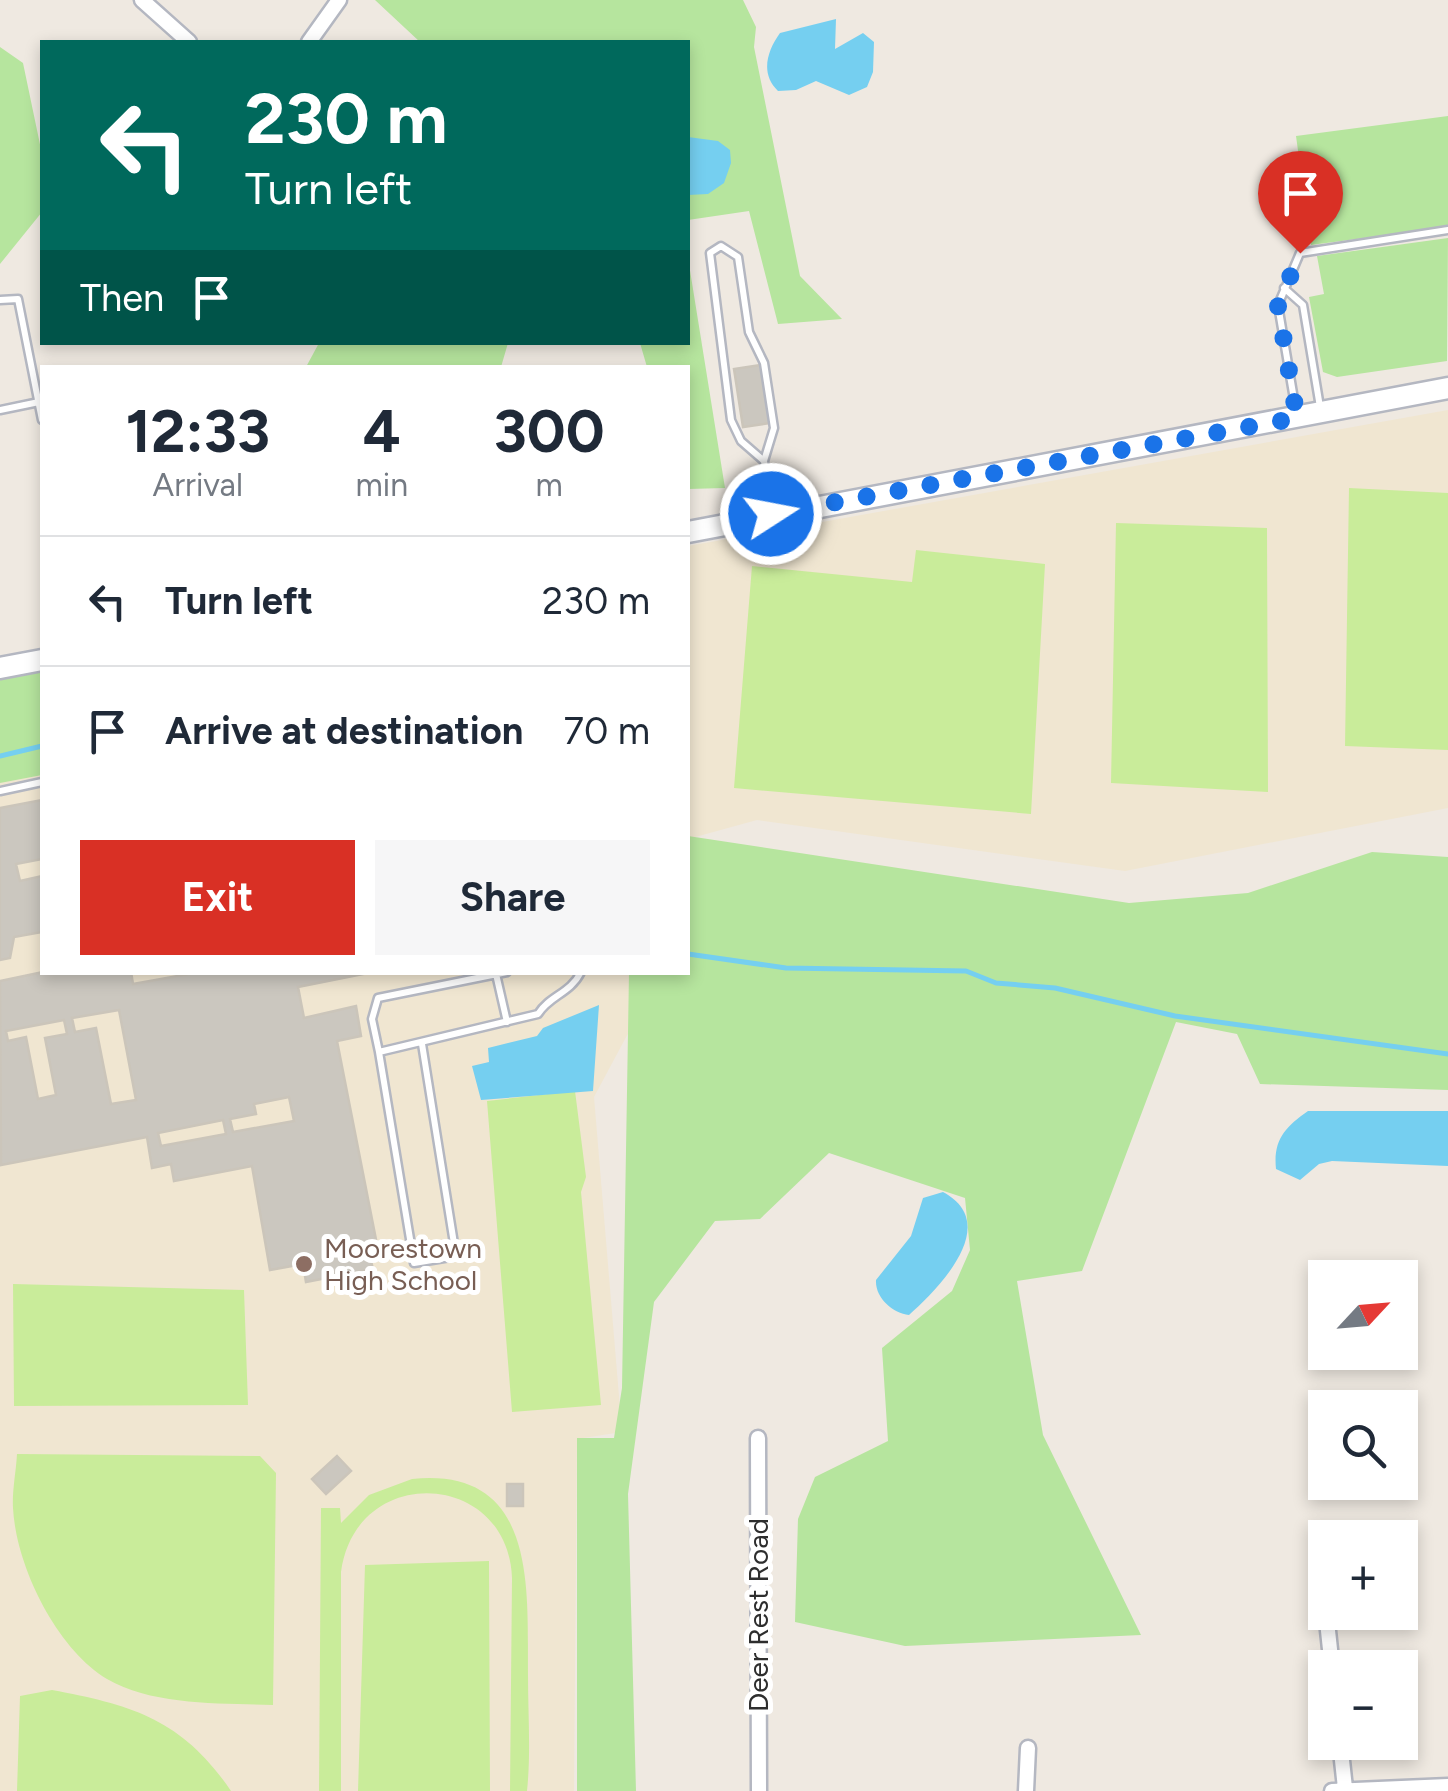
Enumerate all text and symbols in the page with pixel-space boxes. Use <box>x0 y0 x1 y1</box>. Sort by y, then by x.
text: 230 m <box>245 76 448 161</box>
icon: left <box>80 80 210 210</box>
pin <box>1258 151 1343 254</box>
text: Turn left <box>245 161 412 215</box>
icon: arrive <box>1273 166 1328 221</box>
icon: arrive <box>184 270 239 325</box>
text: Then <box>80 275 164 321</box>
text: 12:33 <box>125 395 270 467</box>
text: 4 <box>363 395 401 467</box>
text: 300 <box>493 395 605 467</box>
position arrow <box>719 462 823 566</box>
text: Arrival <box>153 466 243 504</box>
text: min <box>356 466 408 504</box>
text: m <box>535 466 563 504</box>
icon: left <box>80 574 135 629</box>
text: Turn left <box>165 578 313 624</box>
text: 230 m <box>542 578 650 624</box>
icon: arrive <box>80 704 135 759</box>
text: Arrive at destination <box>165 708 523 754</box>
text: 70 m <box>564 708 650 754</box>
button: Exit <box>80 840 355 955</box>
button: Share <box>375 840 650 955</box>
place label: Moorestown High School <box>324 1231 482 1297</box>
marker: Moorestown High School <box>293 1253 315 1275</box>
north arrow <box>1308 1260 1418 1370</box>
map controls <box>1308 1260 1418 1760</box>
button: search <box>1308 1390 1418 1500</box>
street label: Deer Rest Road <box>741 1518 775 1712</box>
button: + <box>1308 1520 1418 1630</box>
button: − <box>1308 1650 1418 1760</box>

